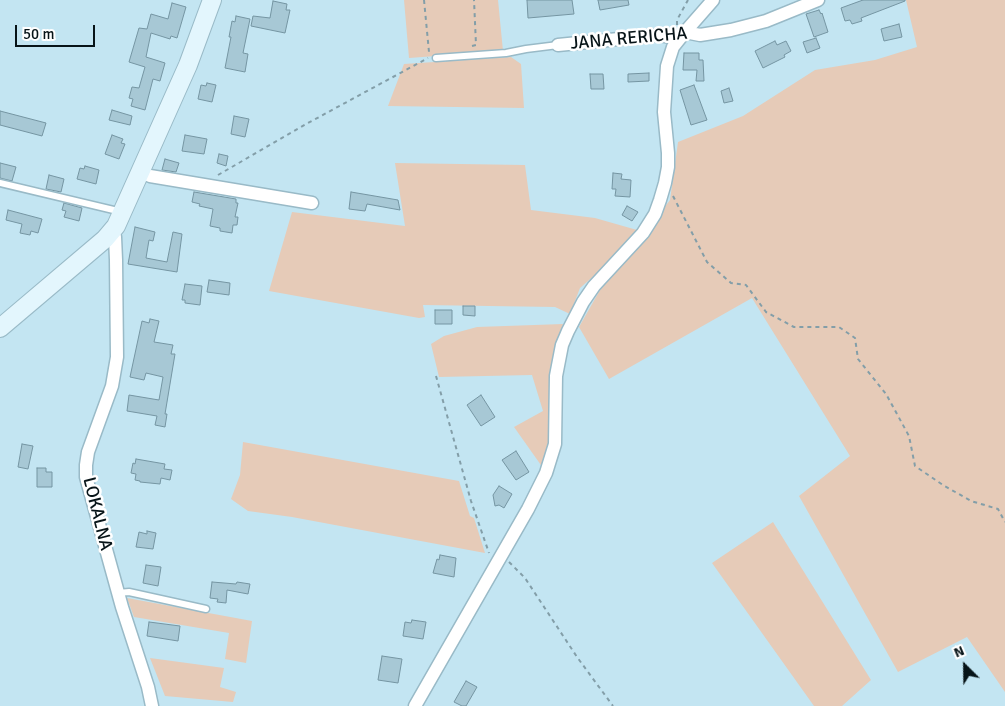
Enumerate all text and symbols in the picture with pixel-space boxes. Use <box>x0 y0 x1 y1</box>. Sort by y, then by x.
scale bar <box>18 15 98 47</box>
street label: JANA RERICHA <box>570 23 688 55</box>
text: 50 m <box>23 25 54 43</box>
street label: LOKALNA <box>77 475 117 553</box>
north arrow <box>940 641 990 691</box>
text: N <box>951 642 967 661</box>

